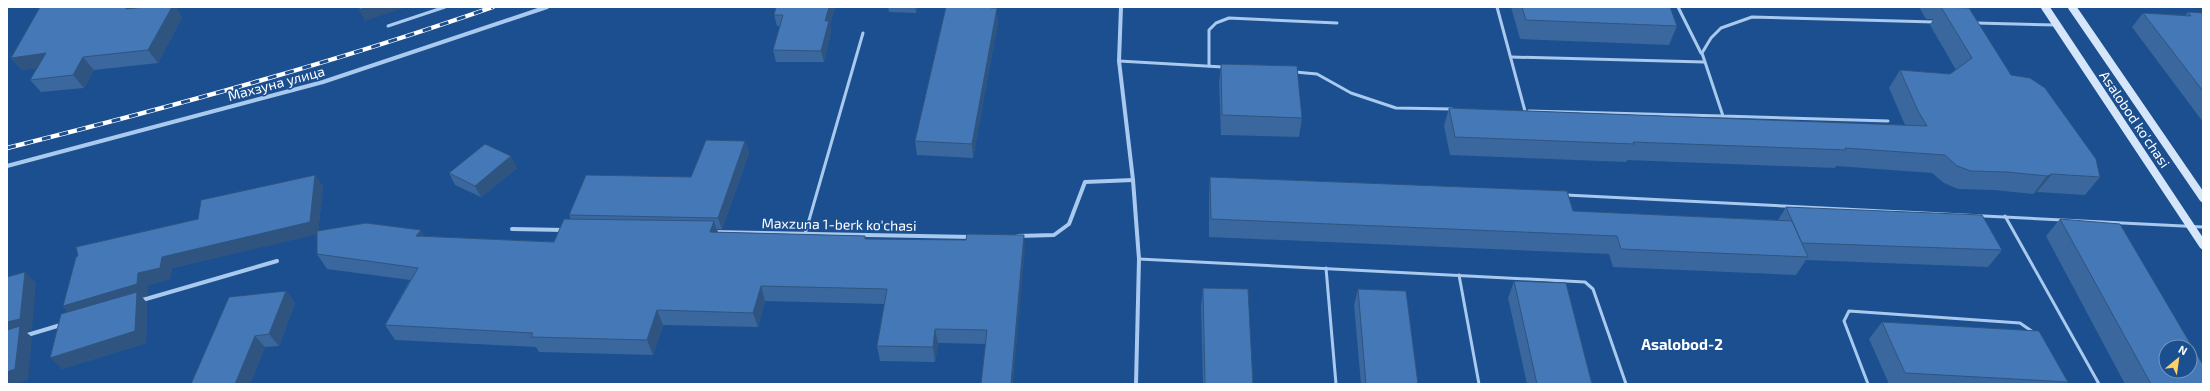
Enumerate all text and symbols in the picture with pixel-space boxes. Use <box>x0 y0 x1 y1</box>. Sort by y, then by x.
street label: Махзуна улица <box>226 62 326 104</box>
street label: Asalobod ko'chasi <box>2096 67 2174 171</box>
street label: Maxzuna 1-berk ko'chasi <box>761 214 917 234</box>
district label: Asalobod-2 <box>1641 335 1723 353</box>
north arrow <box>2158 339 2198 379</box>
text: N <box>2176 342 2190 357</box>

